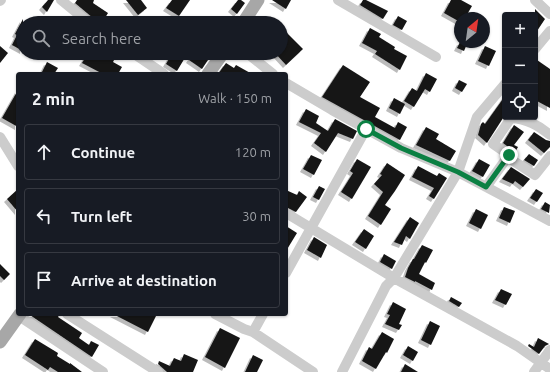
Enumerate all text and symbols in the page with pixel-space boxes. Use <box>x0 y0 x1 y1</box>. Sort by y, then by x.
north arrow <box>454 12 490 48</box>
map controls <box>502 12 538 120</box>
button: + <box>502 12 538 48</box>
search box <box>16 16 288 60</box>
icon: search <box>30 27 52 49</box>
text: Search here <box>62 30 141 47</box>
button: − <box>502 48 538 84</box>
button: locate <box>502 84 538 120</box>
text: 2 min <box>32 89 75 108</box>
text: Walk · 150 m <box>198 91 272 105</box>
route start <box>357 120 375 138</box>
icon: ahead <box>33 141 55 163</box>
text: Continue <box>71 144 135 161</box>
text: 120 m <box>235 145 271 159</box>
route end <box>500 146 518 164</box>
icon: left <box>33 205 55 227</box>
text: Turn left <box>71 208 132 225</box>
text: 30 m <box>242 209 271 223</box>
icon: arrive <box>33 269 55 291</box>
text: Arrive at destination <box>71 272 217 289</box>

